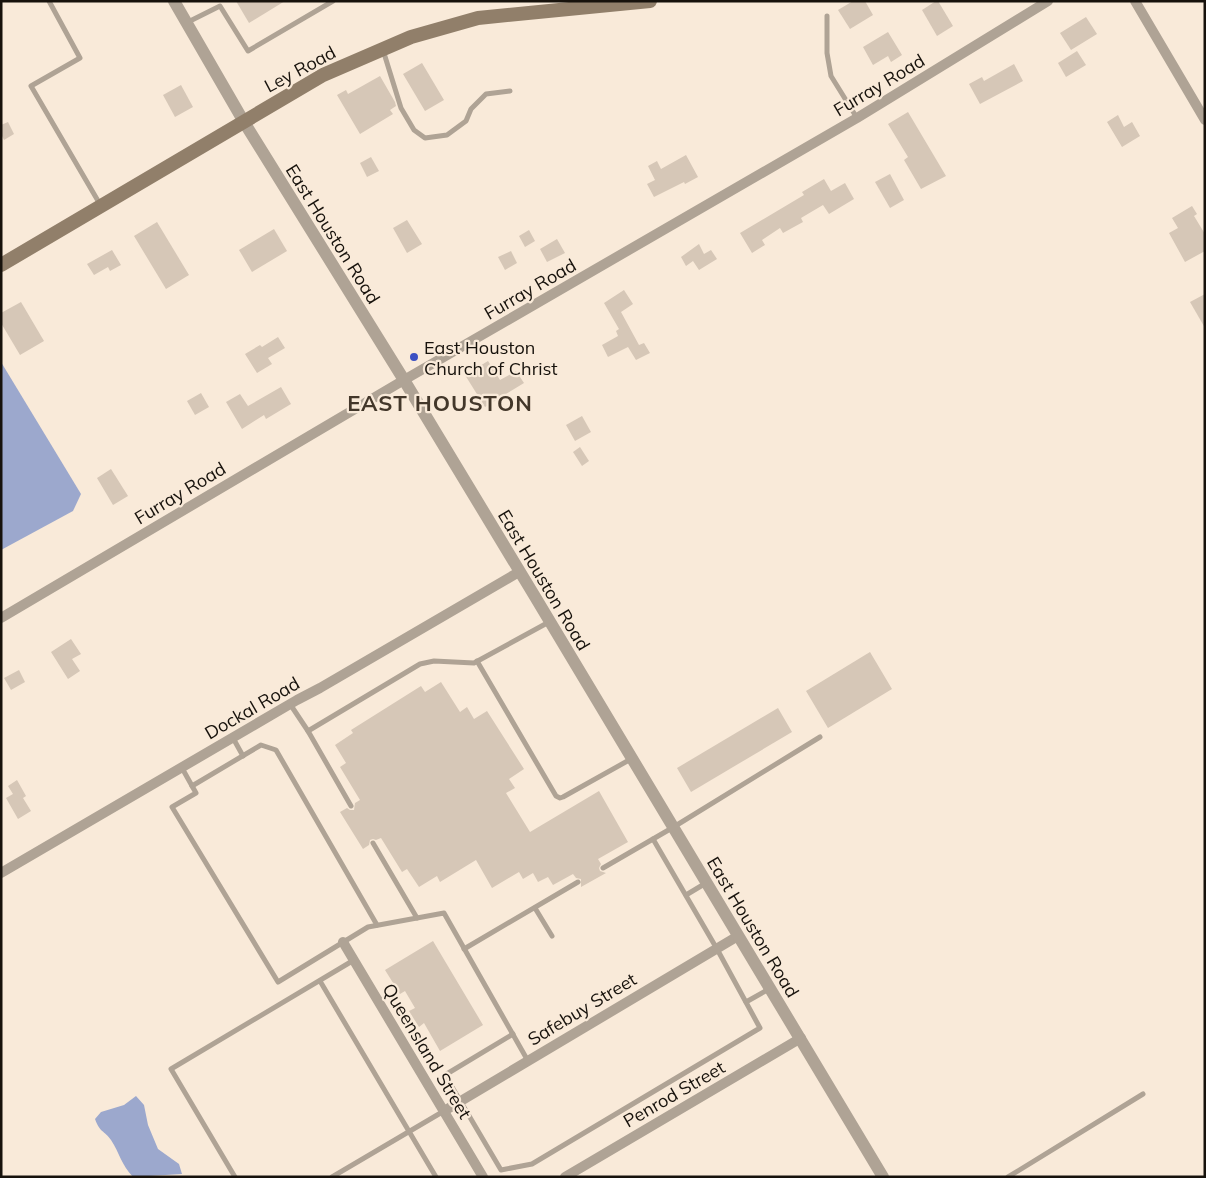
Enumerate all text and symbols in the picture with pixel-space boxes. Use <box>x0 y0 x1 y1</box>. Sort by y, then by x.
street label: Ley Road <box>260 41 340 97</box>
street label: Furray Road <box>829 49 929 121</box>
street label: East Houston Road <box>281 160 385 308</box>
street label: Furray Road <box>480 253 580 325</box>
place label: East Houston Church of Christ <box>424 336 558 380</box>
marker: East Houston Church of Christ <box>408 351 420 363</box>
district label: EAST HOUSTON <box>347 389 533 417</box>
street label: Furray Road <box>130 457 230 529</box>
street label: East Houston Road <box>493 505 595 655</box>
street label: Dockal Road <box>200 672 304 744</box>
street label: East Houston Road <box>702 852 804 1002</box>
street label: Safebuy Street <box>523 968 641 1050</box>
street label: Queensland Street <box>377 979 477 1123</box>
street label: Penrod Street <box>619 1056 729 1132</box>

